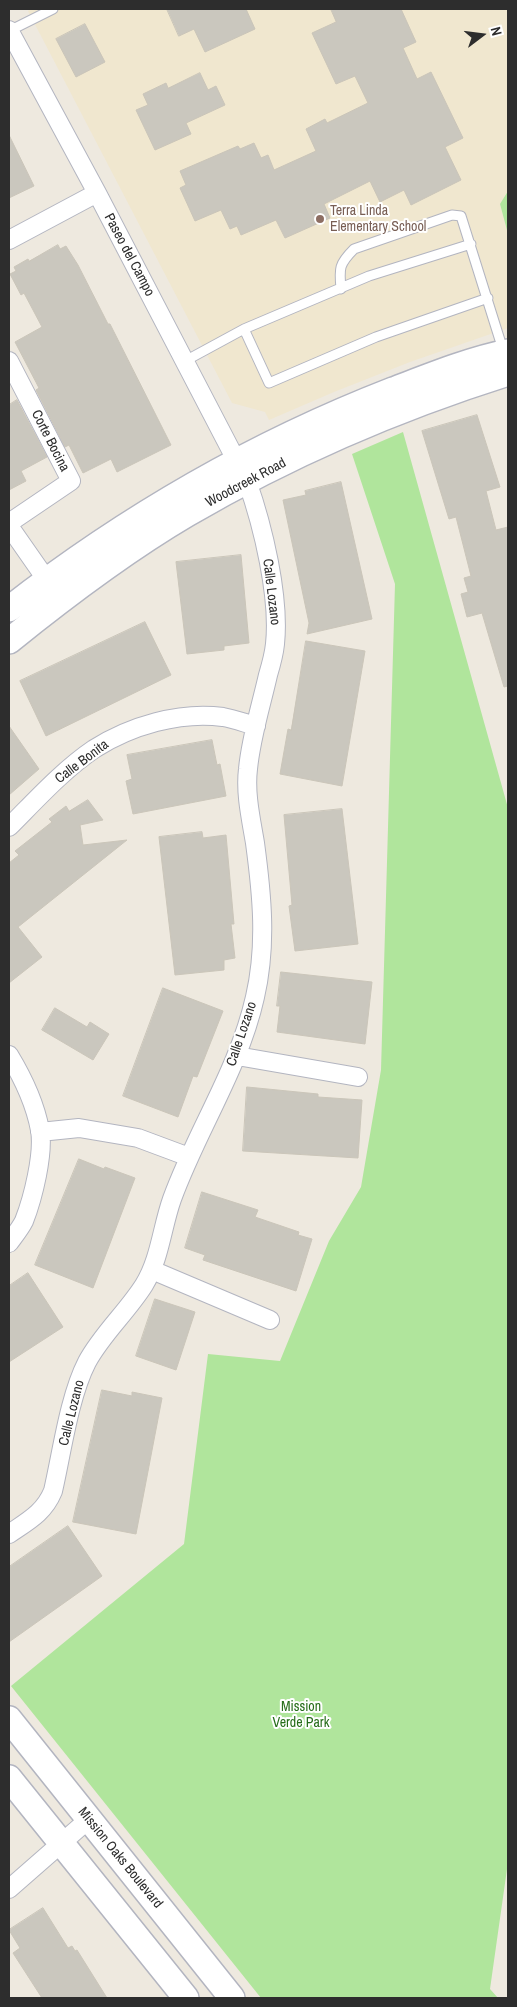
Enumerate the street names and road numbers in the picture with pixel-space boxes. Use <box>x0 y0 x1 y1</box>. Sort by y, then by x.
street label: Paseo del Campo <box>100 211 158 299</box>
street label: Corte Bocina <box>27 407 73 475</box>
street label: Woodcreek Road <box>203 455 289 511</box>
street label: Calle Lozano <box>259 558 283 626</box>
street label: Calle Bonita <box>52 736 112 788</box>
street label: Calle Lozano <box>223 1000 261 1068</box>
street label: Calle Lozano <box>56 1378 88 1448</box>
street label: Mission Oaks Boulevard <box>74 1804 166 1912</box>

